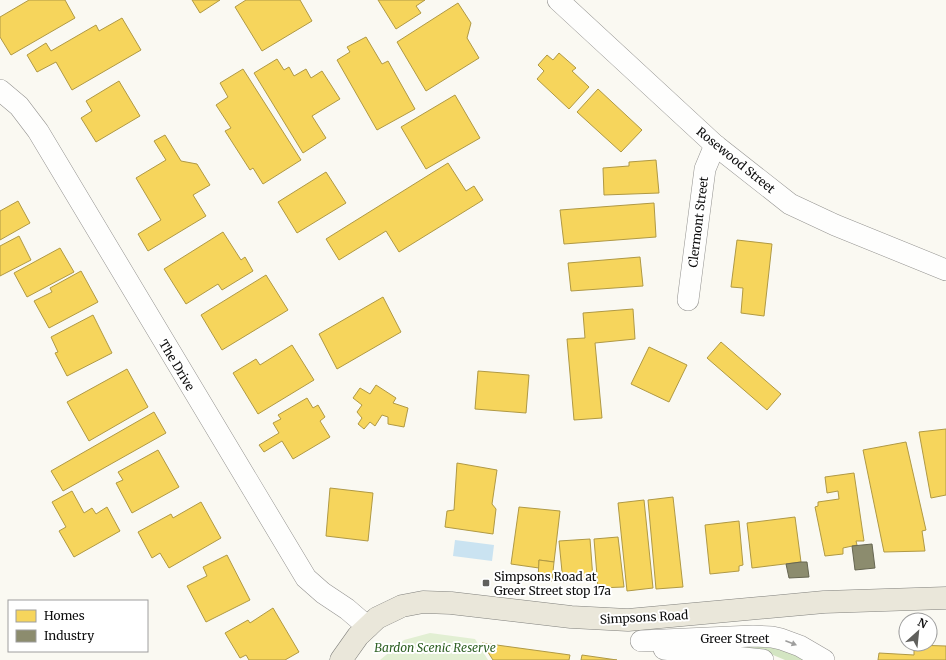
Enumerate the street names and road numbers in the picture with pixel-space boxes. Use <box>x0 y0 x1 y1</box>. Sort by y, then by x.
street label: Rosewood Street <box>694 124 779 196</box>
street label: Clermont Street <box>685 175 711 268</box>
street label: The Drive <box>156 337 198 393</box>
street label: Simpsons Road <box>599 607 689 627</box>
street label: Greer Street <box>701 631 770 646</box>

